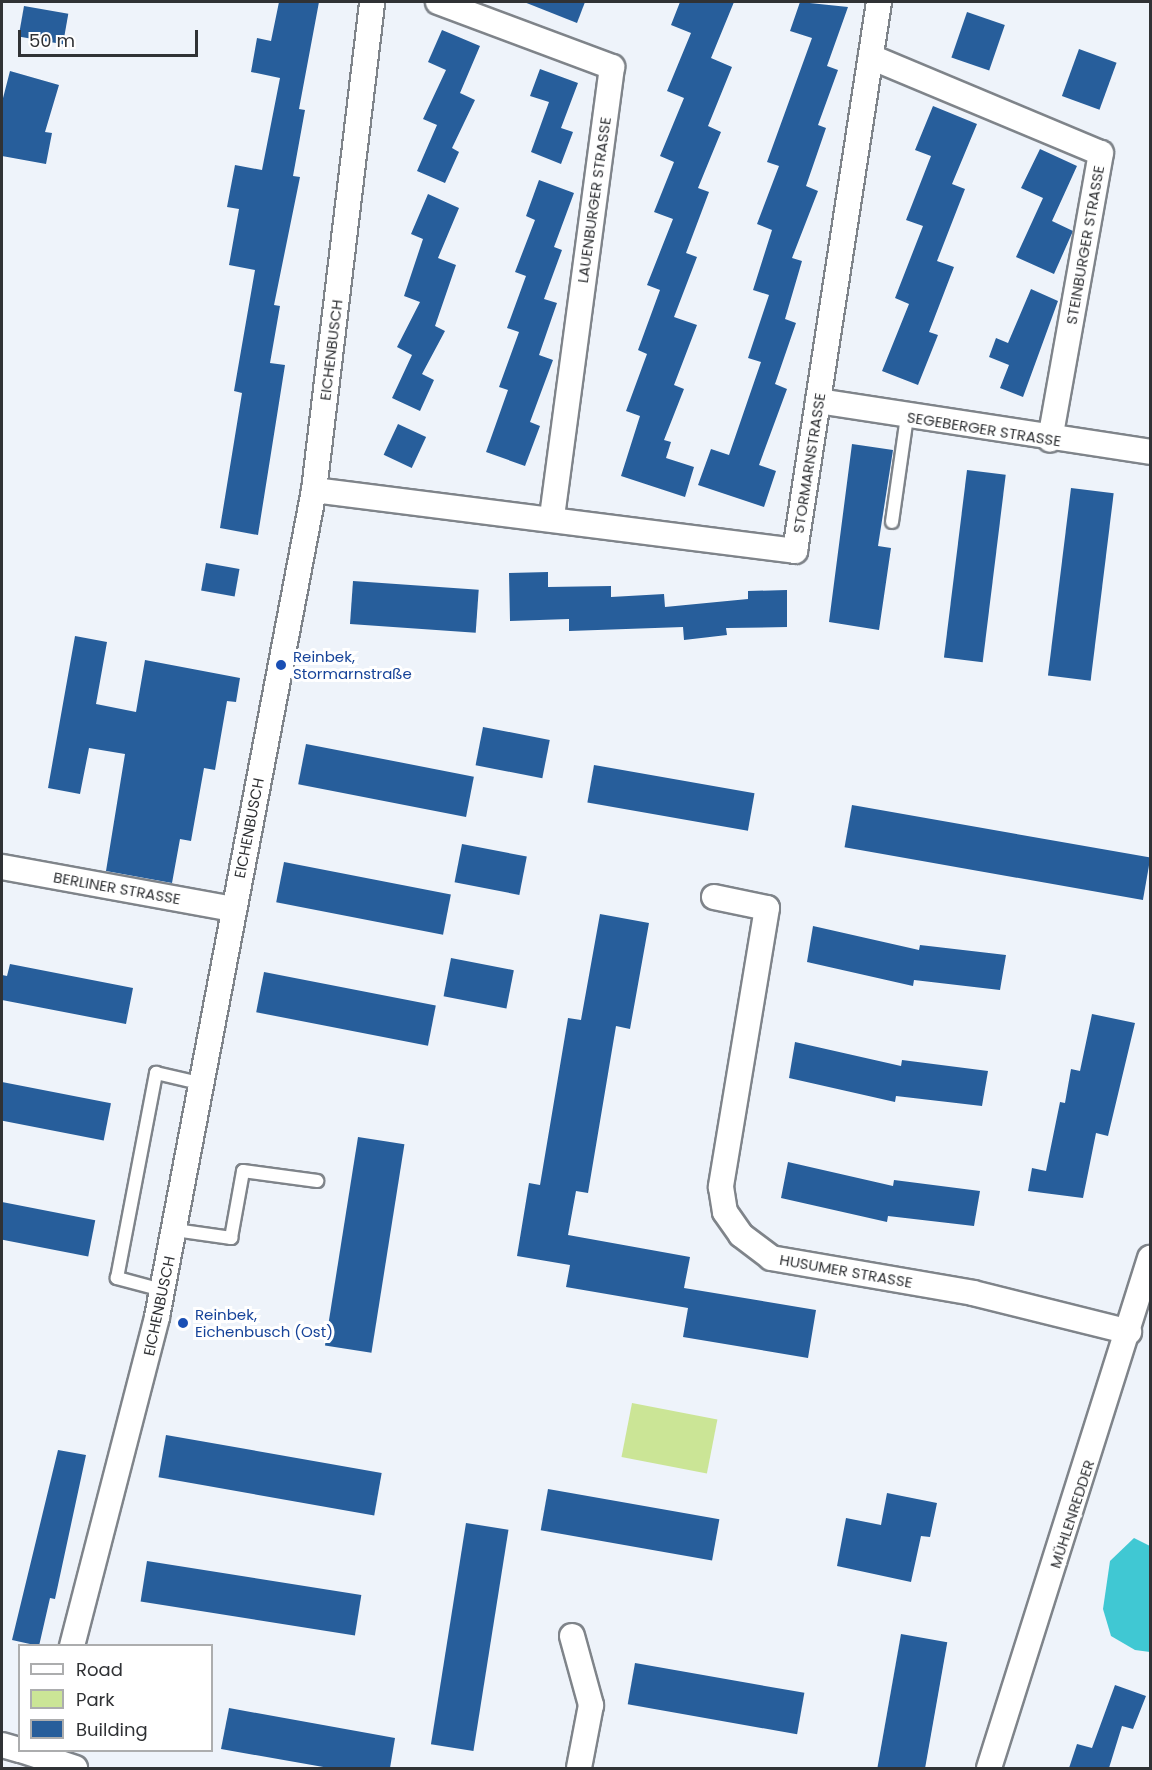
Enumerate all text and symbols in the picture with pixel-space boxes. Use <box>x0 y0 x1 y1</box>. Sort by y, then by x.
scale bar <box>21 18 201 56</box>
text: 50 m <box>29 28 75 53</box>
street label: LAUENBURGER STRASSE <box>573 116 615 284</box>
street label: STEINBURGER STRASSE <box>1062 164 1108 326</box>
street label: EICHENBUSCH <box>316 298 346 402</box>
street label: STORMARNSTRASSE <box>789 391 829 535</box>
street label: SEGEBERGER STRASSE <box>906 408 1062 450</box>
place label: Reinbek, Stormarnstraße <box>293 647 412 682</box>
marker: Reinbek, Stormarnstraße <box>274 658 288 672</box>
street label: EICHENBUSCH <box>230 776 268 880</box>
street label: BERLINER STRASSE <box>52 868 182 908</box>
street label: HUSUMER STRASSE <box>778 1250 914 1292</box>
street label: EICHENBUSCH <box>140 1254 178 1358</box>
place label: Reinbek, Eichenbusch (Ost) <box>195 1305 333 1340</box>
marker: Reinbek, Eichenbusch (Ost) <box>176 1316 190 1330</box>
street label: MÜHLENREDDER <box>1046 1457 1098 1571</box>
legend <box>18 1644 213 1752</box>
text: Road <box>76 1657 123 1682</box>
text: Park <box>76 1687 115 1712</box>
text: Building <box>76 1717 148 1742</box>

